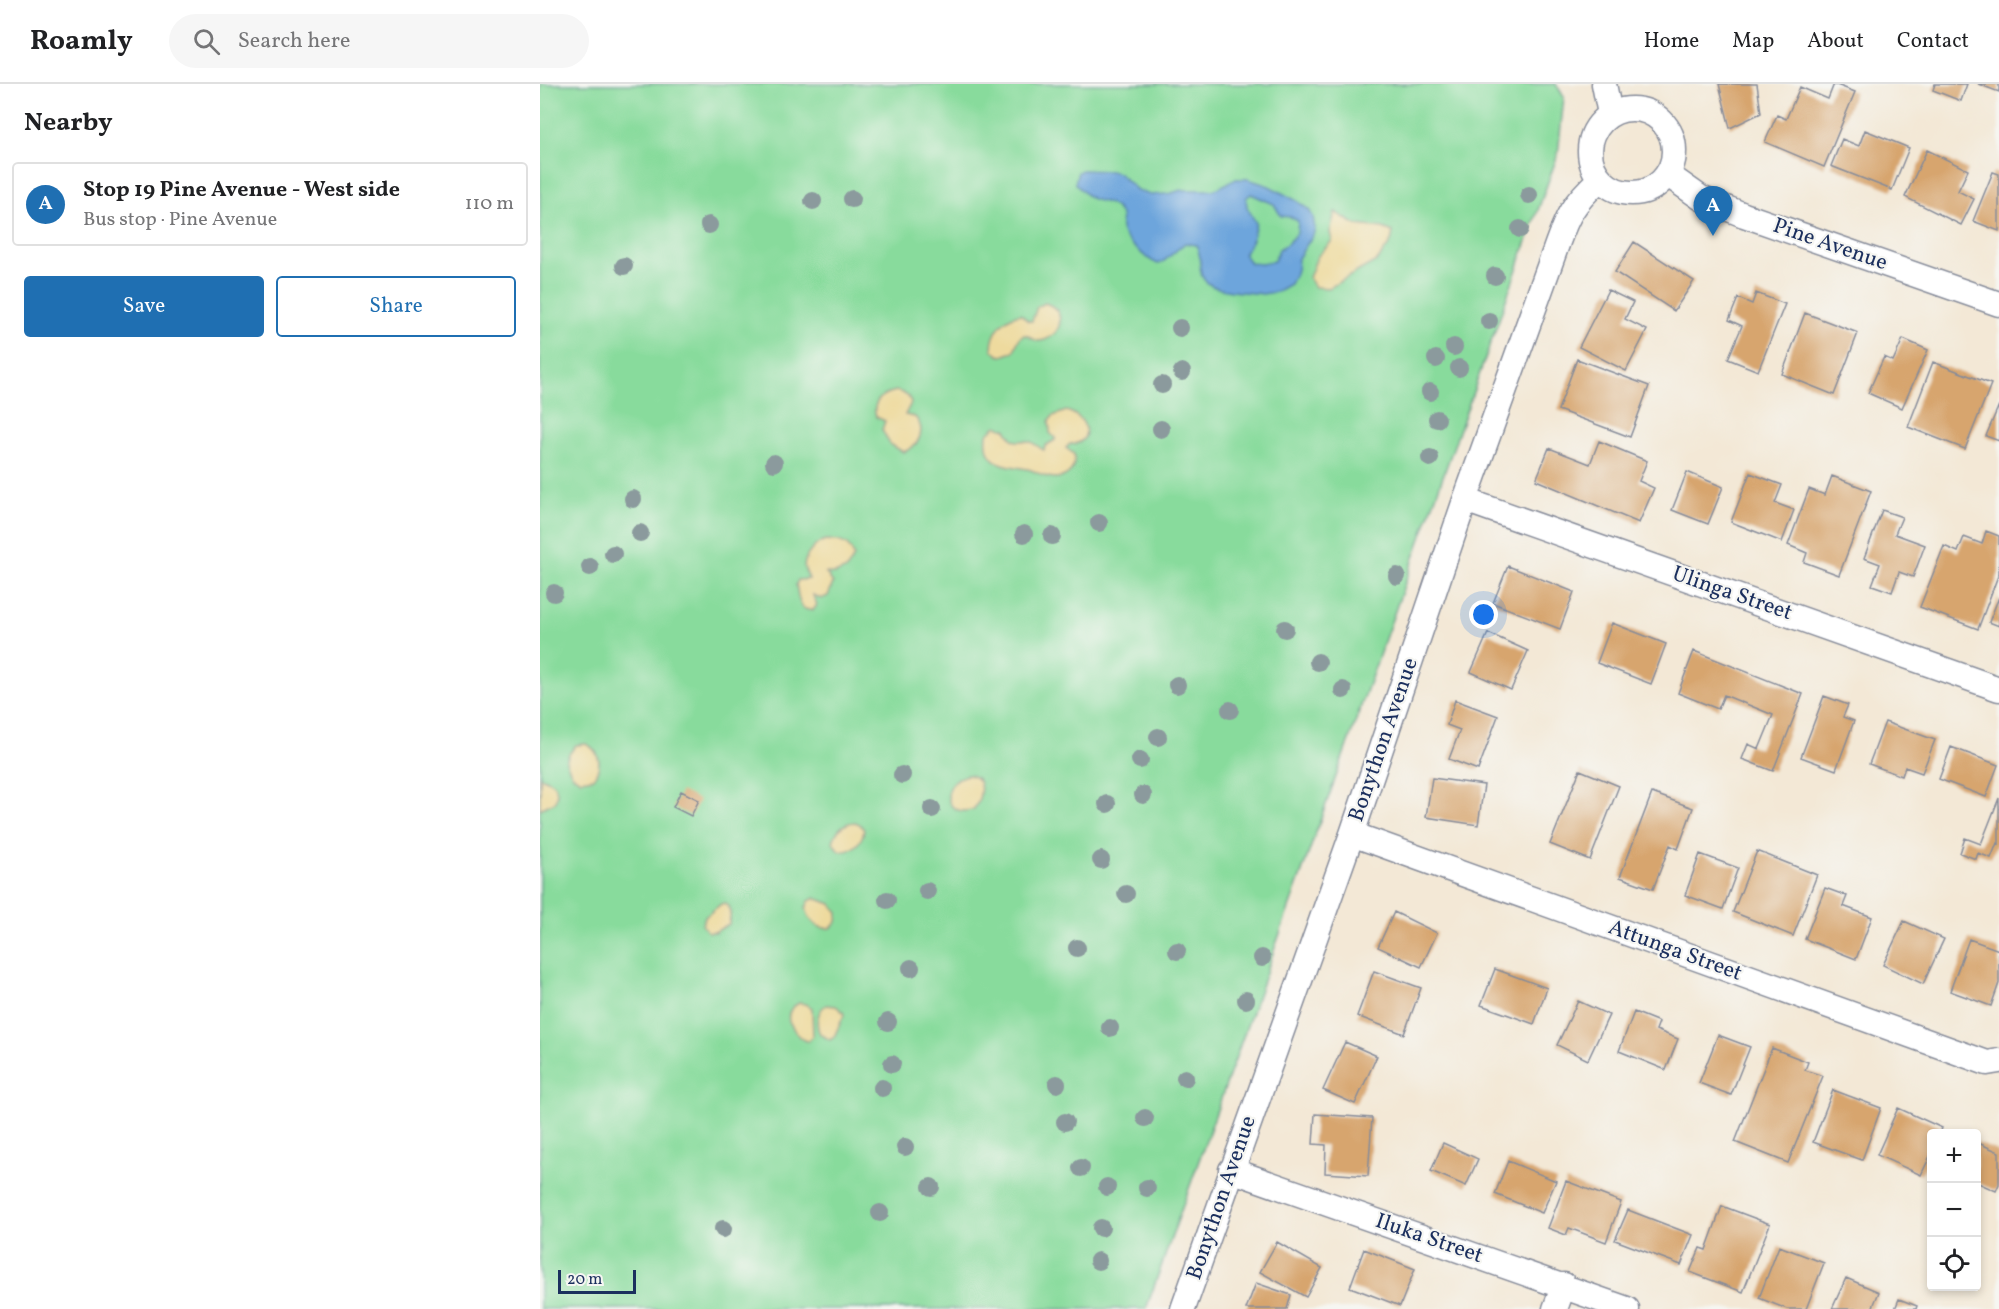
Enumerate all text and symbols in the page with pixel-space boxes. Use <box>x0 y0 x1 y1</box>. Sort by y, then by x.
search box <box>169 14 589 68</box>
text: Roamly <box>30 22 133 61</box>
icon: search <box>190 25 223 58</box>
text: Search here <box>238 26 350 57</box>
text: Home <box>1644 27 1699 56</box>
text: Map <box>1732 27 1774 56</box>
text: About <box>1807 27 1864 56</box>
text: Contact <box>1897 27 1969 56</box>
text: Nearby <box>24 105 113 141</box>
text: Stop 19 Pine Avenue - West side <box>83 175 400 206</box>
pin: A <box>1694 186 1732 236</box>
text: A <box>38 190 53 218</box>
text: 110 m <box>465 190 514 218</box>
text: Bus stop · Pine Avenue <box>83 206 277 234</box>
street label: Pine Avenue <box>1769 211 1891 279</box>
button: Save <box>24 276 264 337</box>
button: Share <box>276 276 516 337</box>
street label: Ulinga Street <box>1668 559 1797 629</box>
your location <box>1469 600 1498 629</box>
street label: Bonython Avenue <box>1341 654 1427 826</box>
street label: Attunga Street <box>1604 912 1746 990</box>
street label: Bonython Avenue <box>1179 1112 1265 1284</box>
map controls <box>1927 1129 1981 1291</box>
button: + <box>1927 1129 1981 1183</box>
button: − <box>1927 1183 1981 1237</box>
street label: Iluka Street <box>1371 1206 1487 1272</box>
button: locate <box>1927 1237 1981 1291</box>
scale bar <box>558 1267 636 1294</box>
text: 20 m <box>567 1269 602 1291</box>

